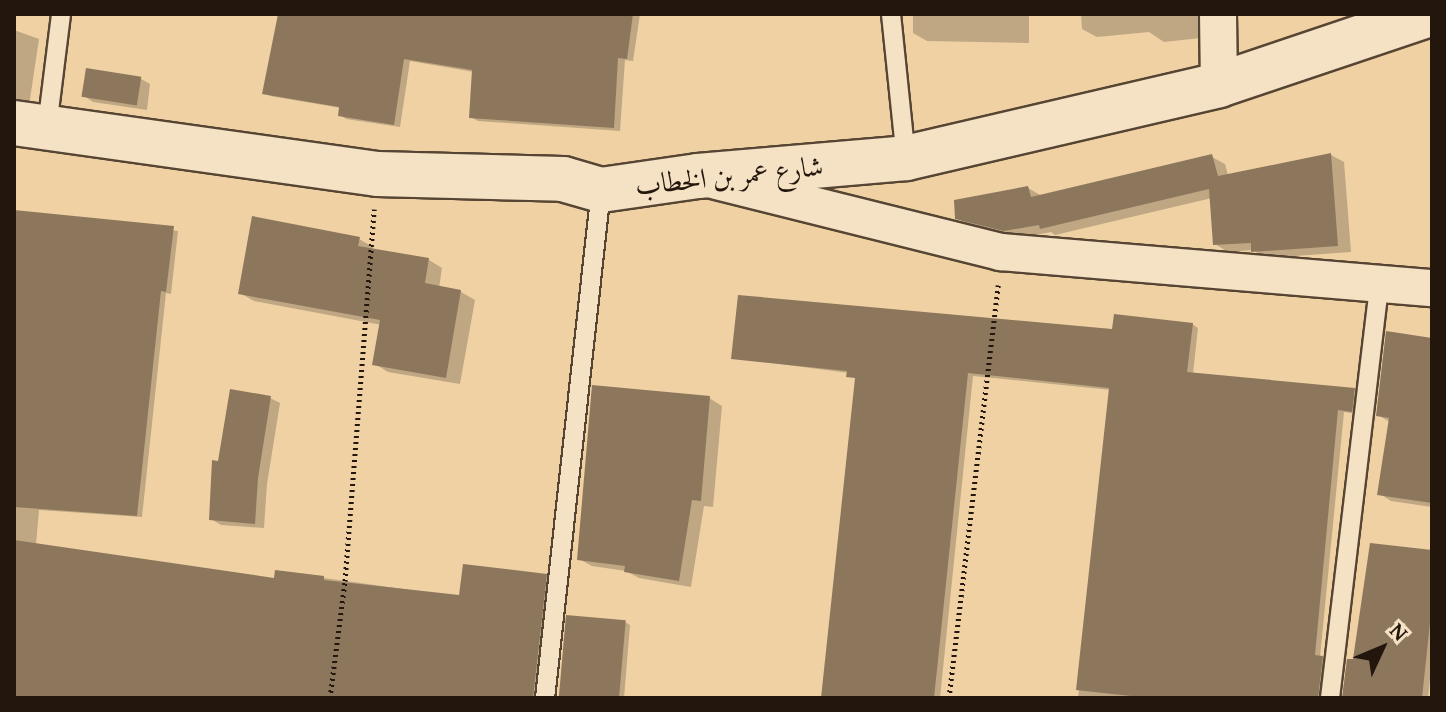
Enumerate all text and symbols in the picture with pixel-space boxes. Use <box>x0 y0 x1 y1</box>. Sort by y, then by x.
street label: شارع عمر بن الخطاب <box>633 148 825 202</box>
north arrow <box>1342 608 1422 688</box>
text: N <box>1383 615 1416 648</box>

